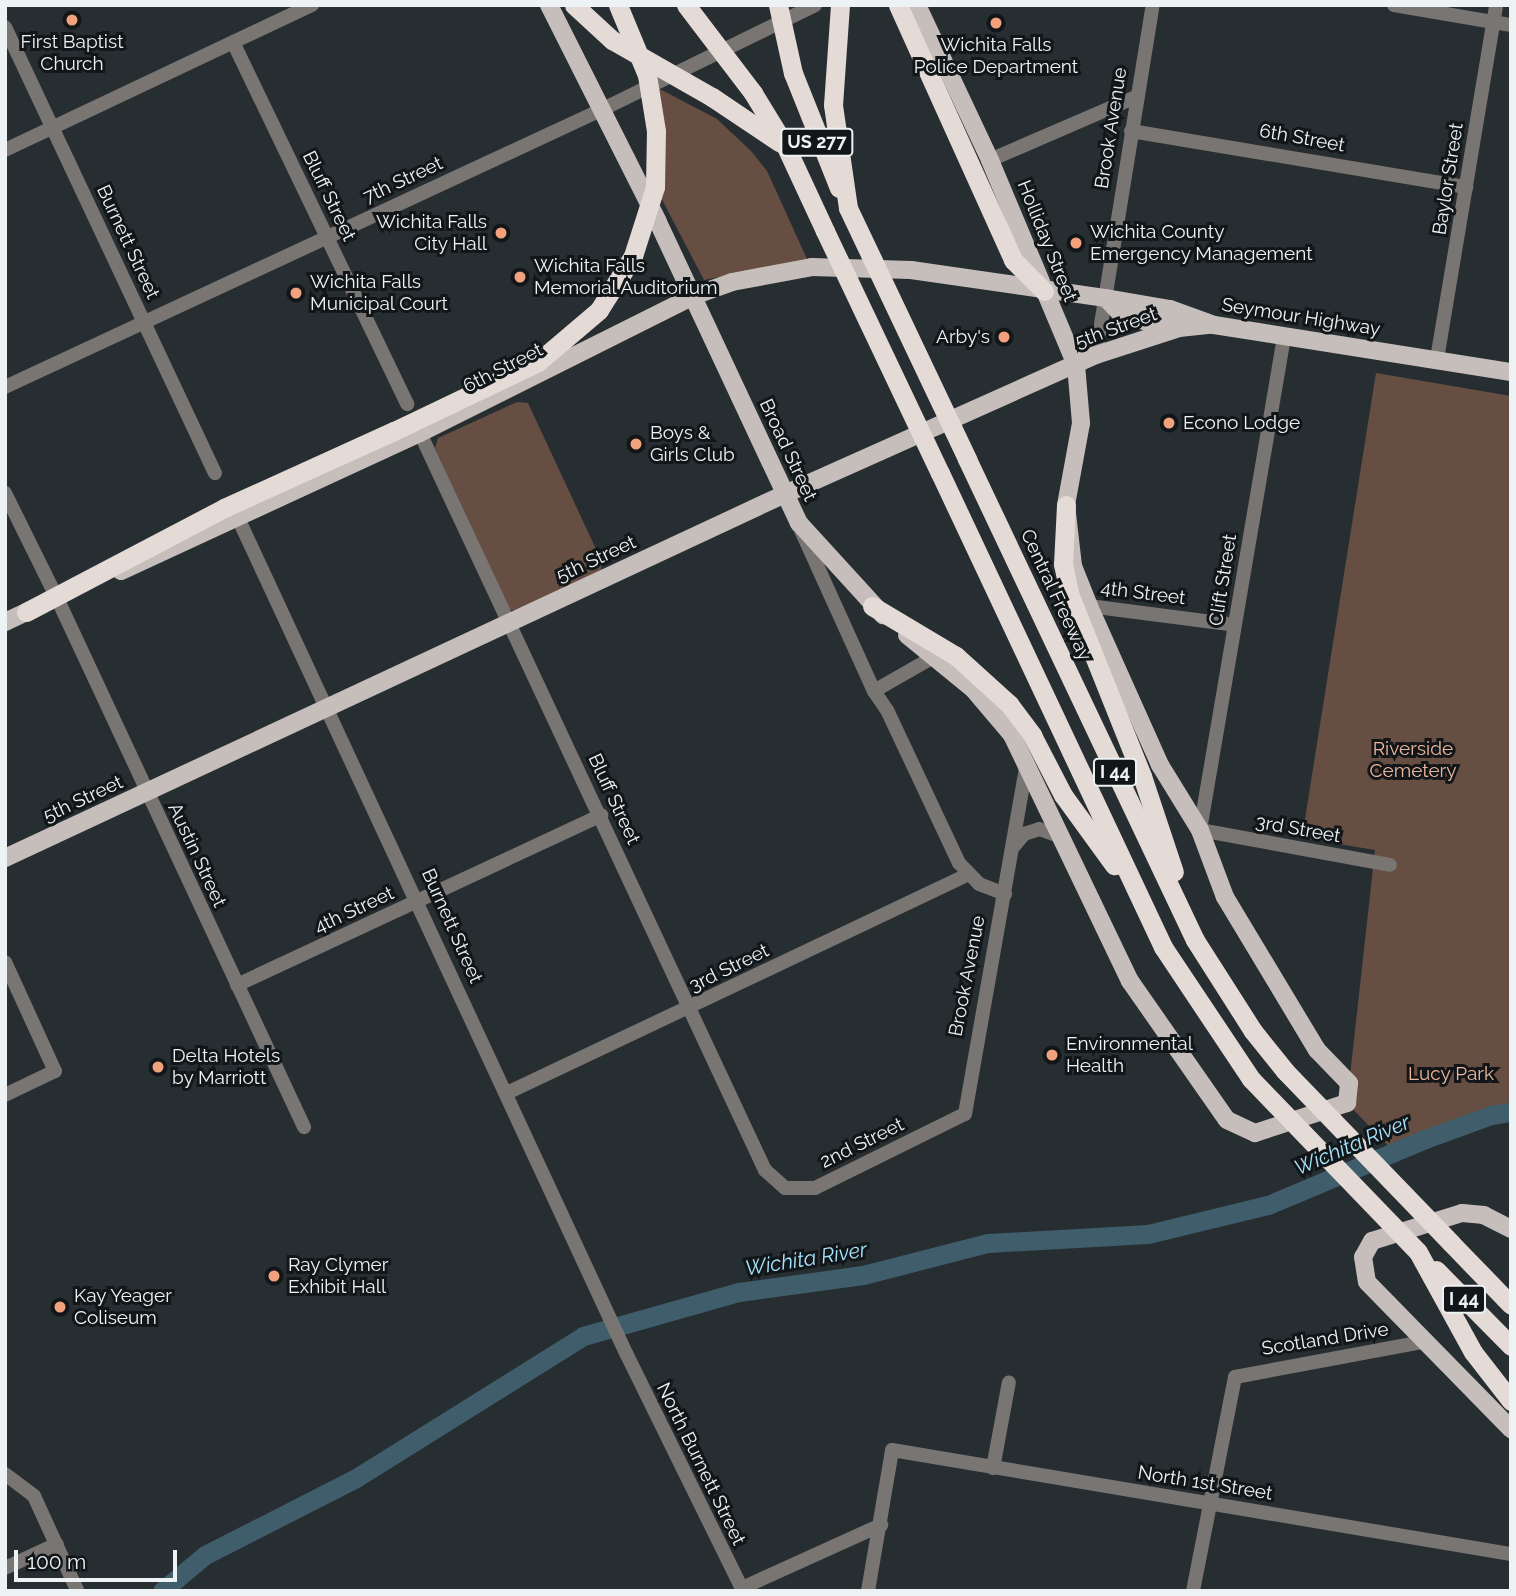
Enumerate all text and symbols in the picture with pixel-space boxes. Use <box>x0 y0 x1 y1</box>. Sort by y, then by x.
marker: First Baptist Church <box>64 12 80 28</box>
marker: Wichita Falls Police Department <box>988 15 1004 31</box>
place label: First Baptist Church <box>20 31 124 75</box>
place label: Wichita Falls Police Department <box>914 34 1078 78</box>
street label: Brook Avenue <box>1090 65 1132 191</box>
street label: 6th Street <box>1257 119 1347 157</box>
street label: Baylor Street <box>1428 121 1468 237</box>
road number: US 277 <box>780 127 854 156</box>
street label: Bluff Street <box>297 147 361 245</box>
street label: 7th Street <box>360 152 446 208</box>
street label: Holliday Street <box>1012 177 1082 305</box>
street label: Burnett Street <box>92 181 164 303</box>
place label: Wichita Falls City Hall <box>376 211 487 255</box>
place label: Wichita County Emergency Management <box>1090 221 1313 265</box>
marker: Wichita Falls City Hall <box>493 225 509 241</box>
marker: Wichita County Emergency Management <box>1068 235 1084 251</box>
place label: Wichita Falls Memorial Auditorium <box>534 255 719 299</box>
marker: Wichita Falls Memorial Auditorium <box>512 269 528 285</box>
place label: Wichita Falls Municipal Court <box>310 271 448 315</box>
marker: Wichita Falls Municipal Court <box>288 285 304 301</box>
street label: Seymour Highway <box>1220 293 1382 341</box>
street label: 5th Street <box>1072 303 1160 353</box>
place label: Arby's <box>936 326 990 348</box>
marker: Arby's <box>996 329 1012 345</box>
street label: 6th Street <box>459 338 547 398</box>
street label: Broad Street <box>754 395 822 505</box>
place label: Econo Lodge <box>1183 412 1300 434</box>
marker: Econo Lodge <box>1161 415 1177 431</box>
place label: Boys & Girls Club <box>650 422 735 466</box>
marker: Boys & Girls Club <box>628 436 644 452</box>
street label: Central Freeway <box>1015 525 1097 665</box>
street label: 5th Street <box>553 531 639 587</box>
street label: Clift Street <box>1205 533 1241 627</box>
street label: 4th Street <box>1099 576 1187 610</box>
park label: Riverside Cemetery <box>1369 738 1457 782</box>
street label: Bluff Street <box>583 750 645 848</box>
road number: I 44 <box>1092 758 1138 786</box>
street label: 5th Street <box>40 771 126 827</box>
street label: Austin Street <box>163 799 231 911</box>
street label: 3rd Street <box>1254 810 1342 848</box>
street label: Burnett Street <box>417 865 487 987</box>
street label: 4th Street <box>311 882 397 938</box>
street label: Brook Avenue <box>944 913 990 1039</box>
street label: 3rd Street <box>685 939 773 997</box>
place label: Environmental Health <box>1066 1033 1193 1077</box>
place label: Delta Hotels by Marriott <box>172 1045 280 1089</box>
marker: Environmental Health <box>1044 1047 1060 1063</box>
marker: Delta Hotels by Marriott <box>150 1059 166 1075</box>
park label: Lucy Park <box>1408 1063 1494 1085</box>
water label: Wichita River <box>1290 1109 1414 1181</box>
street label: 2nd Street <box>816 1113 908 1173</box>
water label: Wichita River <box>743 1237 869 1281</box>
place label: Ray Clymer Exhibit Hall <box>288 1254 389 1298</box>
marker: Ray Clymer Exhibit Hall <box>266 1268 282 1284</box>
road number: I 44 <box>1441 1284 1487 1314</box>
place label: Kay Yeager Coliseum <box>74 1285 173 1329</box>
marker: Kay Yeager Coliseum <box>52 1299 68 1315</box>
street label: Scotland Drive <box>1260 1318 1390 1360</box>
street label: North Burnett Street <box>652 1379 750 1549</box>
street label: North 1st Street <box>1136 1461 1274 1505</box>
scale bar <box>18 1536 180 1580</box>
text: 100 m <box>27 1549 86 1574</box>

